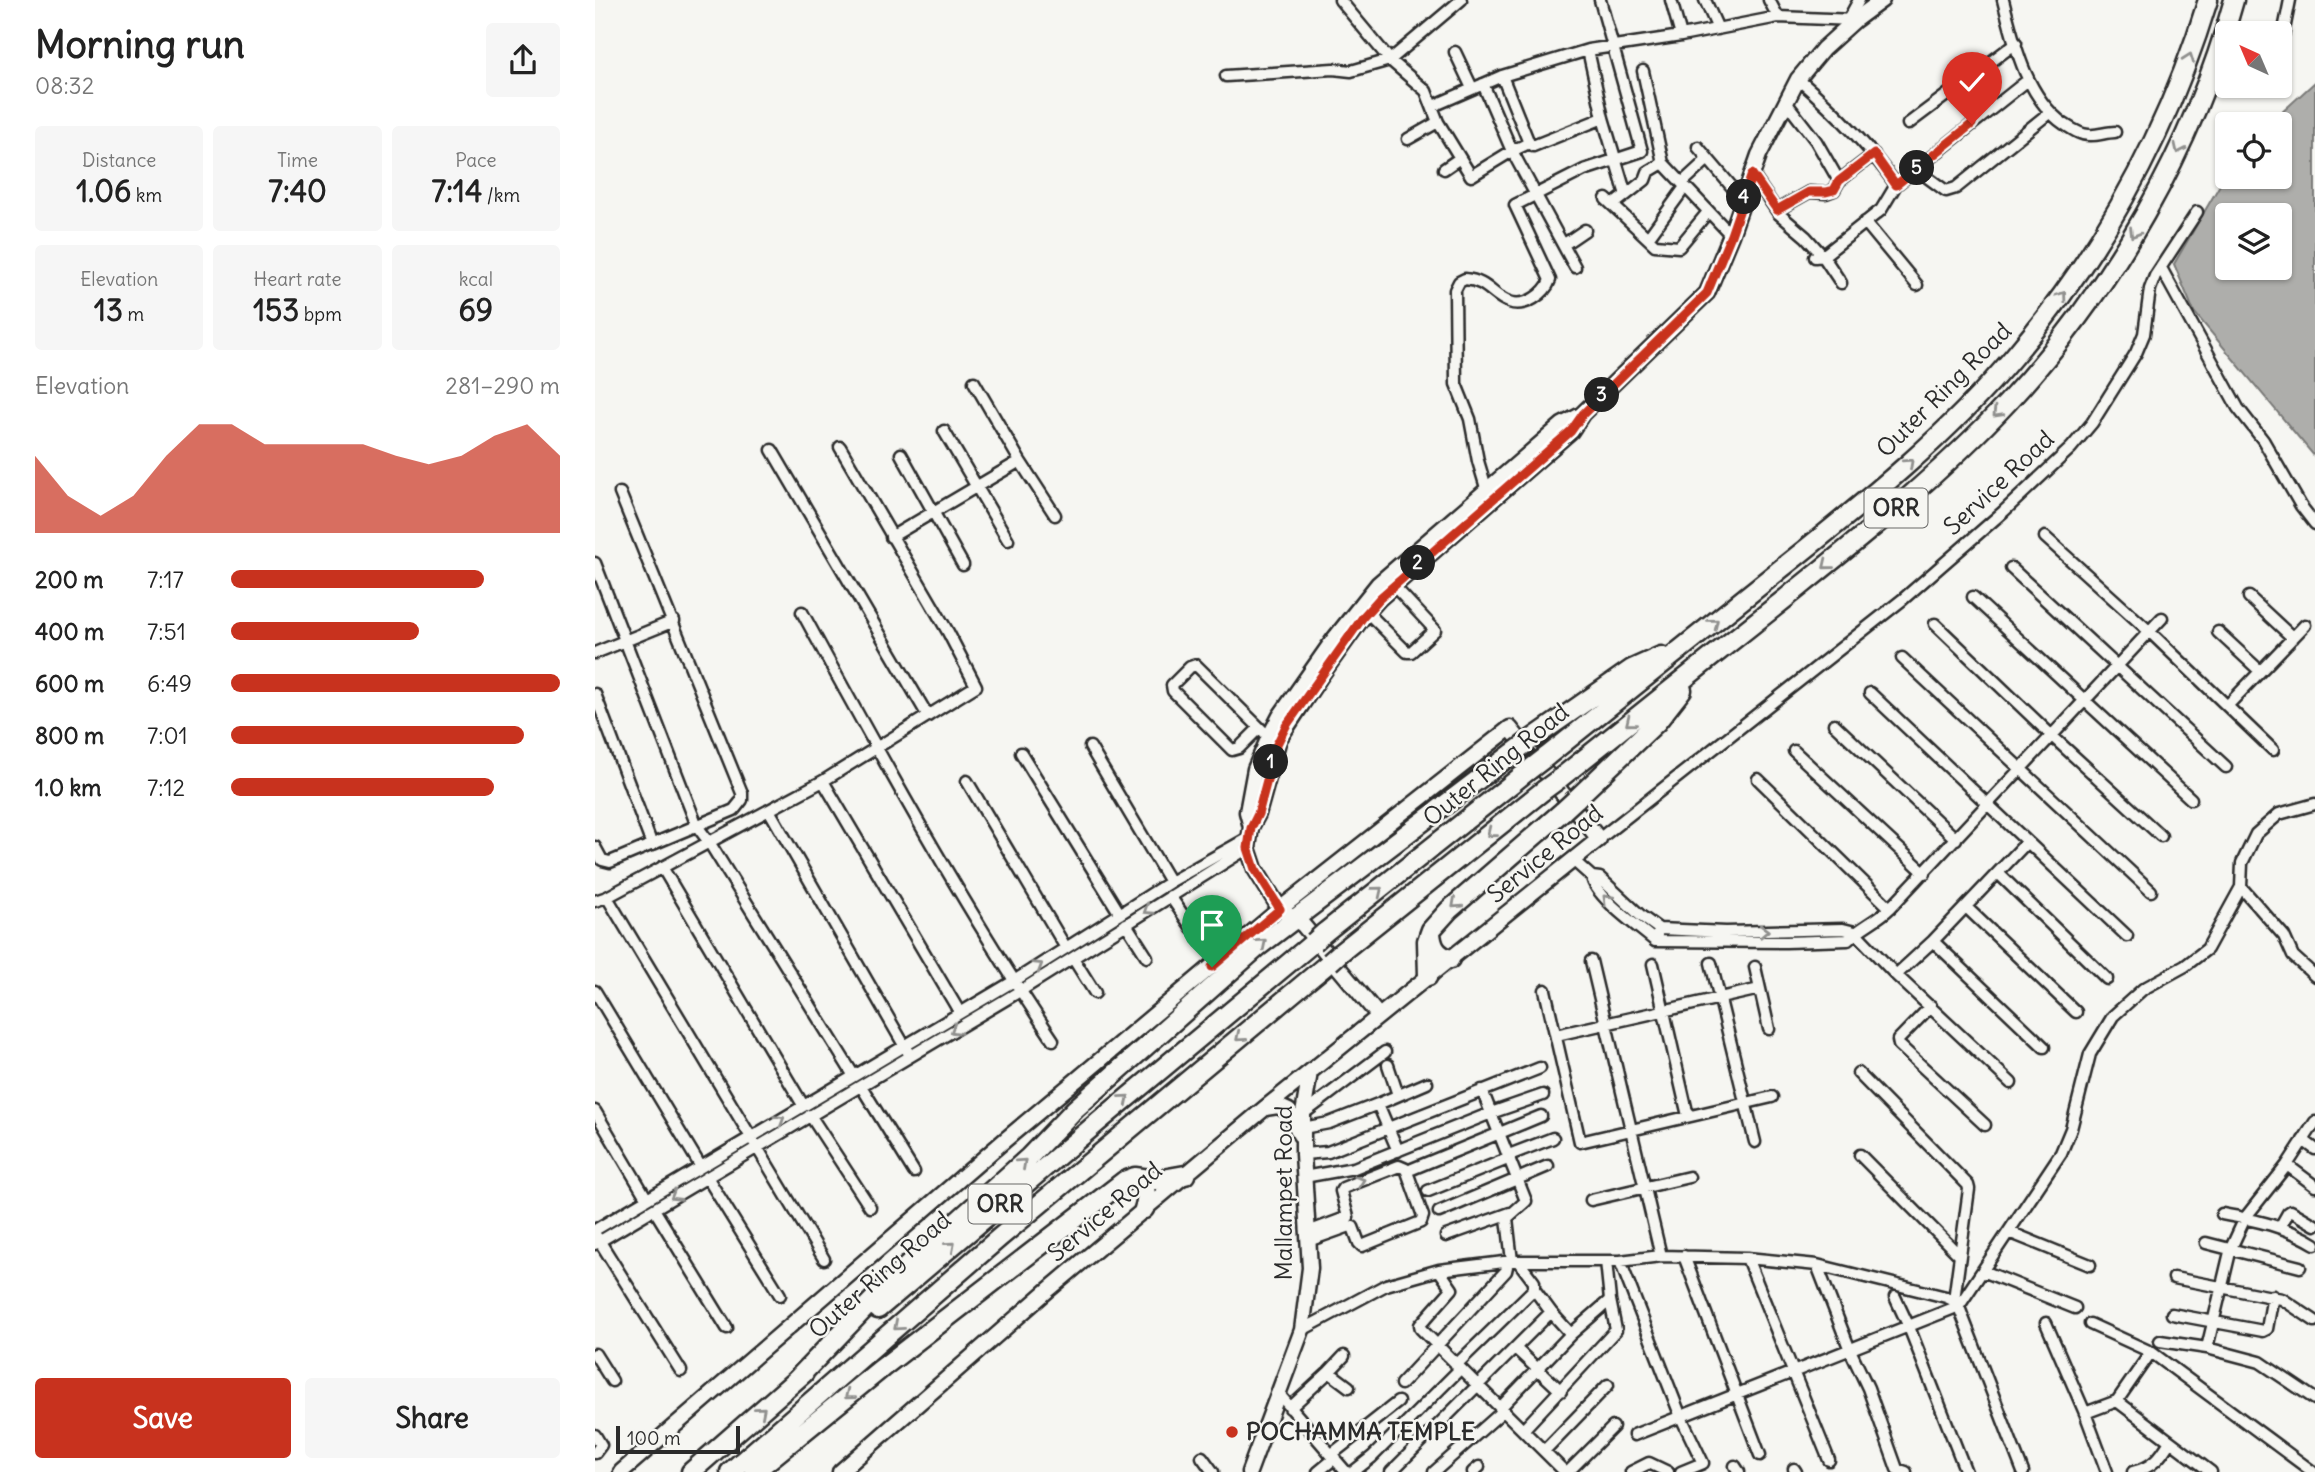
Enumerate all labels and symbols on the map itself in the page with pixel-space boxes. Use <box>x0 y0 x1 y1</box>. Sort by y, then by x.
north arrow <box>2215 21 2293 98</box>
pin <box>1942 52 2002 124</box>
one-way arrow <box>2181 52 2195 64</box>
one-way arrow <box>2173 142 2187 154</box>
pin: 5 <box>1899 150 1935 186</box>
pin: 4 <box>1727 180 1761 214</box>
one-way arrow <box>2130 225 2143 238</box>
one-way arrow <box>2054 291 2066 304</box>
street label: Outer Ring Road <box>1869 315 2017 463</box>
pin: 3 <box>1585 378 1619 412</box>
one-way arrow <box>1992 405 2005 418</box>
street label: Service Road <box>1937 424 2060 541</box>
one-way arrow <box>1901 459 1914 471</box>
road number: ORR <box>1865 488 1927 528</box>
pin: 2 <box>1401 546 1435 580</box>
one-way arrow <box>1823 556 1835 569</box>
one-way arrow <box>1706 618 1718 631</box>
street label: Outer Ring Road <box>1416 696 1574 832</box>
one-way arrow <box>1626 713 1638 726</box>
pin: 1 <box>1253 744 1289 780</box>
street label: Service Road <box>1481 798 1608 909</box>
one-way arrow <box>1487 825 1500 837</box>
one-way arrow <box>1369 887 1382 899</box>
one-way arrow <box>1602 894 1615 907</box>
pin <box>1182 895 1242 967</box>
one-way arrow <box>1451 896 1464 909</box>
one-way arrow <box>1143 902 1156 914</box>
one-way arrow <box>1759 923 1769 939</box>
one-way arrow <box>1255 939 1267 952</box>
one-way arrow <box>1031 961 1044 974</box>
one-way arrow <box>949 1022 962 1035</box>
one-way arrow <box>1235 1028 1247 1041</box>
one-way arrow <box>1116 1095 1129 1107</box>
street label: Mallampet Road <box>1268 1105 1298 1281</box>
one-way arrow <box>772 1115 785 1128</box>
street label: Service Road <box>1041 1155 1168 1268</box>
one-way arrow <box>1014 1159 1027 1171</box>
one-way arrow <box>1353 1175 1365 1189</box>
road number: ORR <box>969 1184 1031 1224</box>
one-way arrow <box>669 1188 682 1201</box>
street label: Outer Ring Road <box>802 1204 957 1344</box>
one-way arrow <box>943 1242 956 1254</box>
one-way arrow <box>893 1318 906 1330</box>
one-way arrow <box>844 1387 856 1400</box>
one-way arrow <box>752 1407 765 1419</box>
place label: POCHAMMA TEMPLE <box>1246 1416 1475 1446</box>
scale bar <box>616 1423 740 1455</box>
marker: POCHAMMA TEMPLE <box>1224 1424 1240 1440</box>

